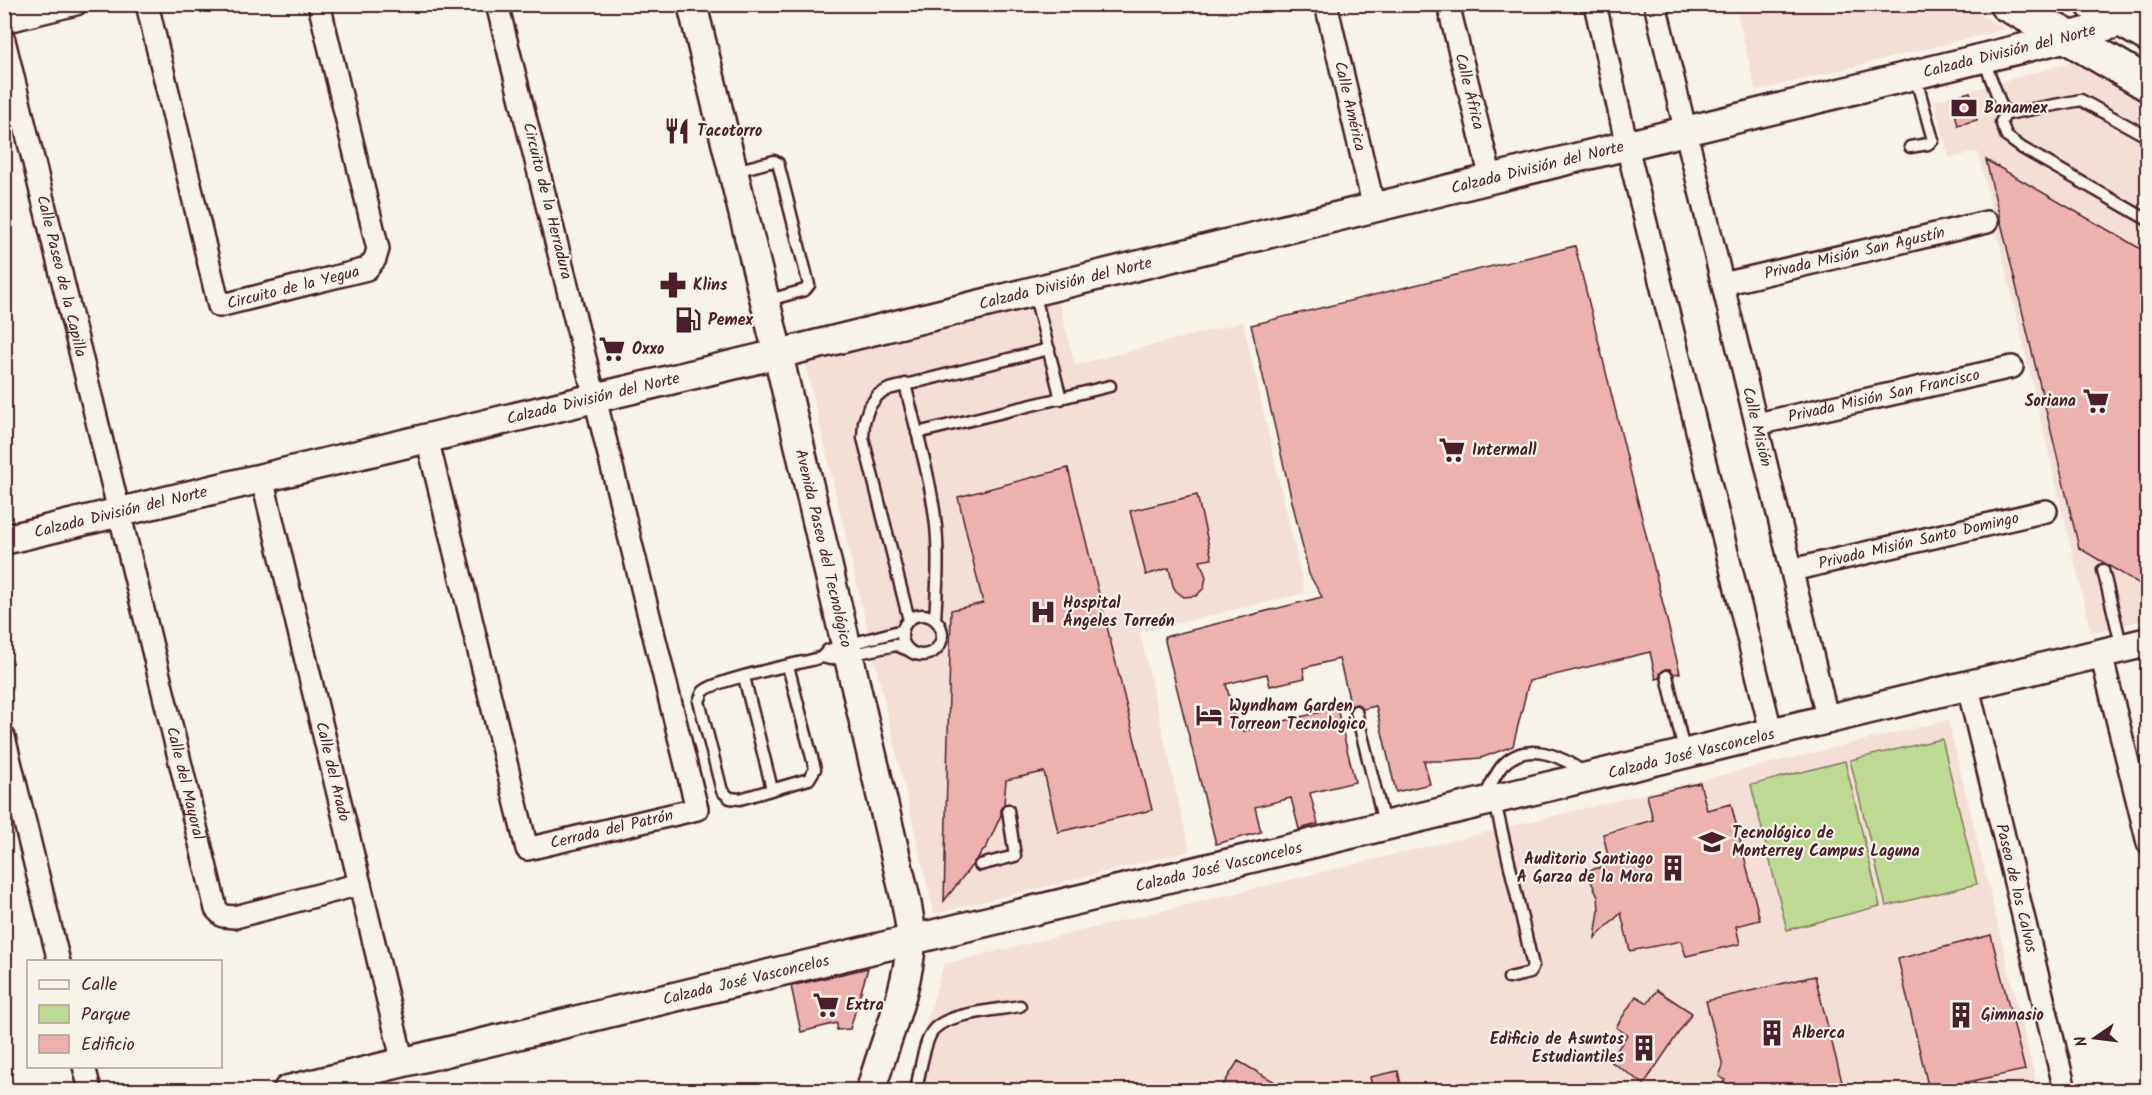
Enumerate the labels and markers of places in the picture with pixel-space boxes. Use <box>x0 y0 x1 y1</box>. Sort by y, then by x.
bank icon: Banamex <box>1949 93 1979 123</box>
place label: Banamex <box>1984 96 2048 121</box>
restaurant icon: Tacotorro <box>662 116 692 146</box>
place label: Tacotorro <box>697 119 762 144</box>
pharmacy icon: Klins <box>658 270 688 300</box>
place label: Klins <box>693 273 728 298</box>
fuel station icon: Pemex <box>673 305 703 335</box>
place label: Pemex <box>708 308 754 333</box>
supermarket icon: Oxxo <box>597 334 627 364</box>
place label: Oxxo <box>632 337 664 362</box>
supermarket icon: Soriana <box>2081 386 2111 416</box>
place label: Soriana <box>2025 389 2076 414</box>
supermarket icon: Intermall <box>1437 435 1467 465</box>
place label: Intermall <box>1472 438 1537 463</box>
place label: Hospital Ángeles Torreón <box>1063 591 1175 634</box>
hospital icon: Hospital Ángeles Torreón <box>1028 597 1058 627</box>
place label: Wyndham Garden Torreon Tecnologico <box>1229 694 1366 737</box>
hotel icon: Wyndham Garden Torreon Tecnologico <box>1194 700 1224 730</box>
place label: Tecnológico de Monterrey Campus Laguna <box>1732 821 1920 864</box>
school or university icon: Tecnológico de Monterrey Campus Laguna <box>1697 827 1727 857</box>
place label: Auditorio Santiago A Garza de la Mora <box>1517 847 1653 890</box>
building icon: Auditorio Santiago A Garza de la Mora <box>1658 853 1688 883</box>
supermarket icon: Extra <box>811 990 841 1020</box>
place label: Extra <box>846 993 884 1018</box>
building icon: Gimnasio <box>1946 1000 1976 1030</box>
place label: Gimnasio <box>1981 1003 2044 1028</box>
building icon: Alberca <box>1757 1018 1787 1048</box>
place label: Alberca <box>1792 1021 1845 1046</box>
place label: Edificio de Asuntos Estudiantiles <box>1490 1027 1625 1070</box>
building icon: Edificio de Asuntos Estudiantiles <box>1629 1033 1659 1063</box>

